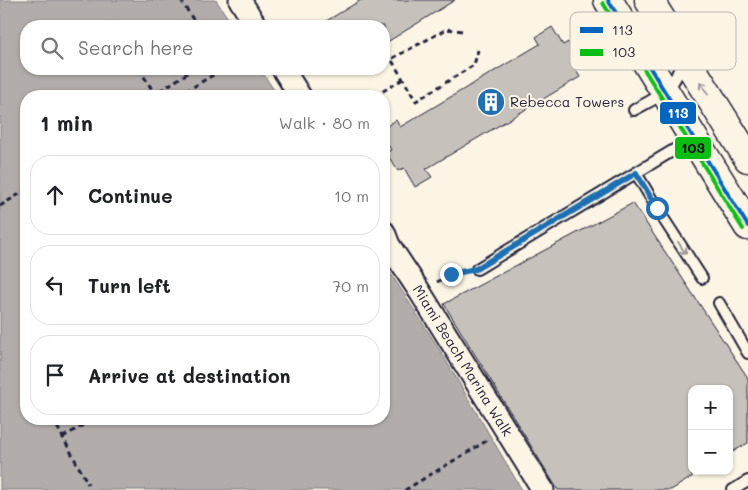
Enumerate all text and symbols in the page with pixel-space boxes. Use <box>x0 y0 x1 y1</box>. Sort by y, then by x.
legend <box>570 12 736 70</box>
search box <box>20 20 390 75</box>
text: 113 <box>612 20 633 39</box>
icon: search <box>38 34 66 62</box>
text: Search here <box>78 35 194 60</box>
text: 103 <box>612 42 635 61</box>
one-way arrow <box>699 82 709 96</box>
building icon: Rebecca Towers <box>476 87 506 117</box>
place label: Rebecca Towers <box>510 92 624 111</box>
line badge: 113 <box>659 101 697 125</box>
text: 113 <box>668 103 688 122</box>
text: 1 min <box>40 109 93 136</box>
text: Walk · 80 m <box>279 112 370 133</box>
line badge: 103 <box>674 136 712 160</box>
text: 103 <box>681 138 705 157</box>
icon: ahead <box>41 181 69 209</box>
text: Continue <box>88 183 173 208</box>
text: 10 m <box>334 185 369 206</box>
route start <box>646 197 669 220</box>
one-way arrow <box>677 241 688 255</box>
route end <box>440 263 463 286</box>
icon: left <box>41 271 69 299</box>
text: Turn left <box>88 273 171 298</box>
text: 70 m <box>332 275 369 296</box>
street label: Miami Beach Marina Walk <box>409 281 517 440</box>
icon: arrive <box>41 361 69 389</box>
text: Arrive at destination <box>88 363 291 388</box>
map controls <box>688 385 733 475</box>
button: + <box>688 385 733 430</box>
button: − <box>688 430 733 475</box>

